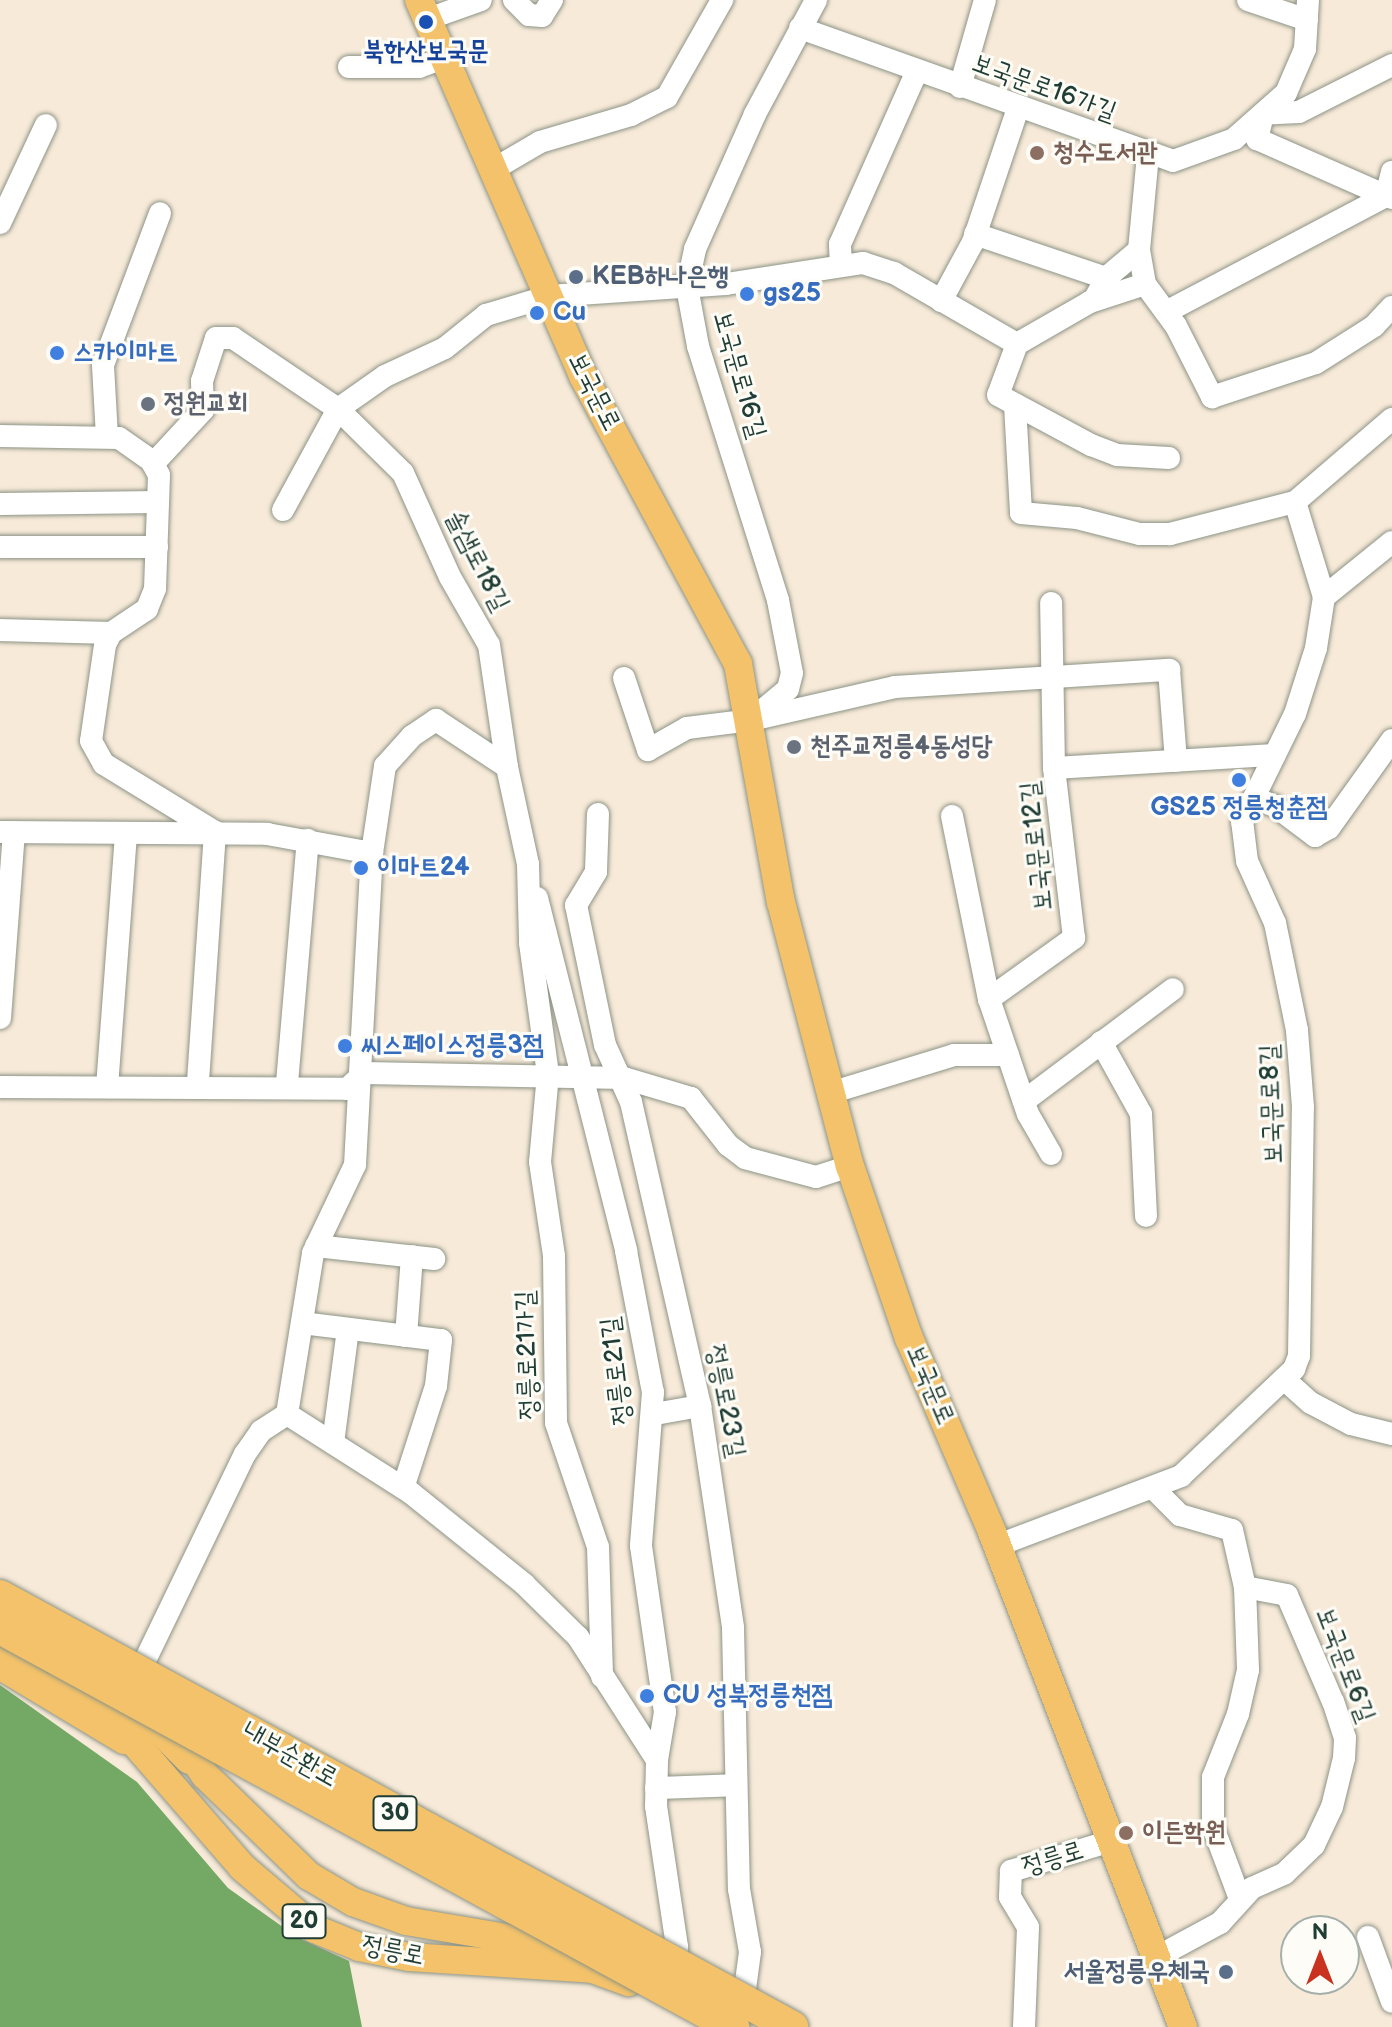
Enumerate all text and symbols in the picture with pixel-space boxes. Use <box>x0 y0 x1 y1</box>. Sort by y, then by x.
marker: 북한산보국문 <box>415 11 437 33</box>
place label: 북한산보국문 <box>363 36 489 68</box>
street label: 보국문로16가길 <box>967 47 1121 129</box>
place label: 청수도서관 <box>1053 137 1158 169</box>
marker: 청수도서관 <box>1028 144 1046 162</box>
place label: KEB하나은행 <box>592 261 729 293</box>
marker: KEB하나은행 <box>567 268 585 286</box>
place label: gs25 <box>763 278 821 310</box>
marker: gs25 <box>738 285 756 303</box>
place label: Cu <box>553 297 586 329</box>
marker: Cu <box>528 304 546 322</box>
street label: 보국문로16길 <box>706 308 772 442</box>
place label: 스카이마트 <box>73 337 178 369</box>
marker: 스카이마트 <box>48 344 66 362</box>
street label: 보국문로 <box>561 348 627 436</box>
place label: 정원교회 <box>164 388 248 420</box>
marker: 정원교회 <box>139 395 157 413</box>
street label: 솔샘로18길 <box>438 505 516 617</box>
place label: 천주교정릉4동성당 <box>810 731 993 763</box>
marker: 천주교정릉4동성당 <box>785 738 803 756</box>
marker: GS25 정릉청춘점 <box>1230 771 1248 789</box>
street label: 보국문로12길 <box>1015 780 1059 912</box>
place label: GS25 정릉청춘점 <box>1150 792 1328 824</box>
place label: 이마트24 <box>377 852 470 884</box>
marker: 이마트24 <box>352 859 370 877</box>
place label: 씨스페이스정릉3점 <box>361 1030 544 1062</box>
marker: 씨스페이스정릉3점 <box>336 1037 354 1055</box>
street label: 보국문로8길 <box>1254 1044 1290 1164</box>
street label: 정릉로21가길 <box>510 1290 546 1420</box>
street label: 정릉로21길 <box>595 1315 639 1427</box>
street label: 보국문로 <box>899 1340 961 1430</box>
street label: 정릉로23길 <box>699 1342 751 1460</box>
street label: 보국문로6길 <box>1309 1603 1381 1727</box>
place label: CU 성북정릉천점 <box>663 1680 833 1712</box>
marker: CU 성북정릉천점 <box>638 1687 656 1705</box>
street label: 내부순환로 <box>237 1716 343 1794</box>
road number: 30 <box>371 1793 419 1833</box>
place label: 이든학원 <box>1142 1817 1226 1849</box>
marker: 이든학원 <box>1117 1824 1135 1842</box>
street label: 정릉로 <box>1018 1835 1088 1883</box>
road number: 20 <box>280 1901 328 1941</box>
north arrow <box>1280 1915 1360 1995</box>
text: N <box>1312 1919 1328 1946</box>
street label: 정릉로 <box>359 1930 427 1972</box>
place label: 서울정릉우체국 <box>1064 1956 1210 1988</box>
marker: 서울정릉우체국 <box>1217 1963 1235 1981</box>

